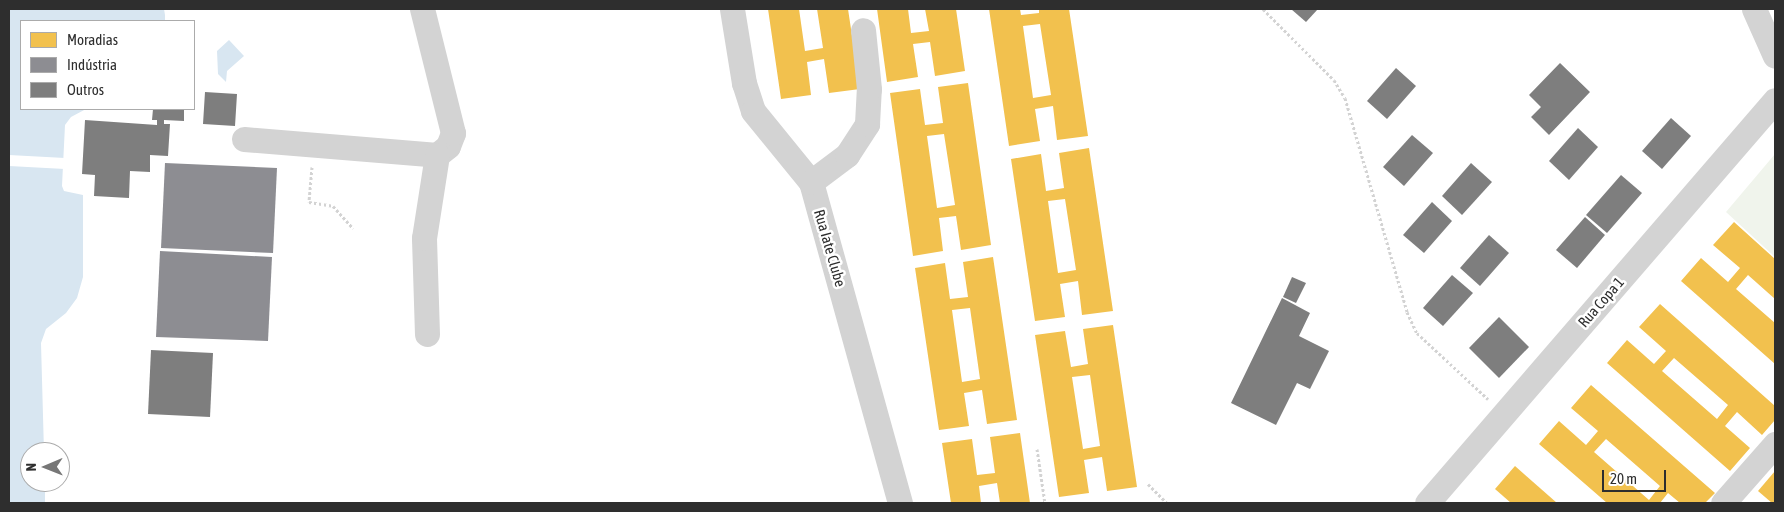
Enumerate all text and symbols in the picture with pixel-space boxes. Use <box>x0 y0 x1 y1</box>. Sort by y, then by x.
legend <box>20 20 195 110</box>
text: Moradias <box>67 31 118 48</box>
text: Indústria <box>67 56 117 73</box>
text: Outros <box>67 81 104 98</box>
street label: Rua Iate Clube <box>810 207 850 289</box>
street label: Rua Copa 1 <box>1574 273 1628 331</box>
north arrow <box>20 442 70 492</box>
scale bar <box>1604 460 1668 492</box>
text: N <box>23 463 39 472</box>
text: 20 m <box>1610 470 1637 487</box>

